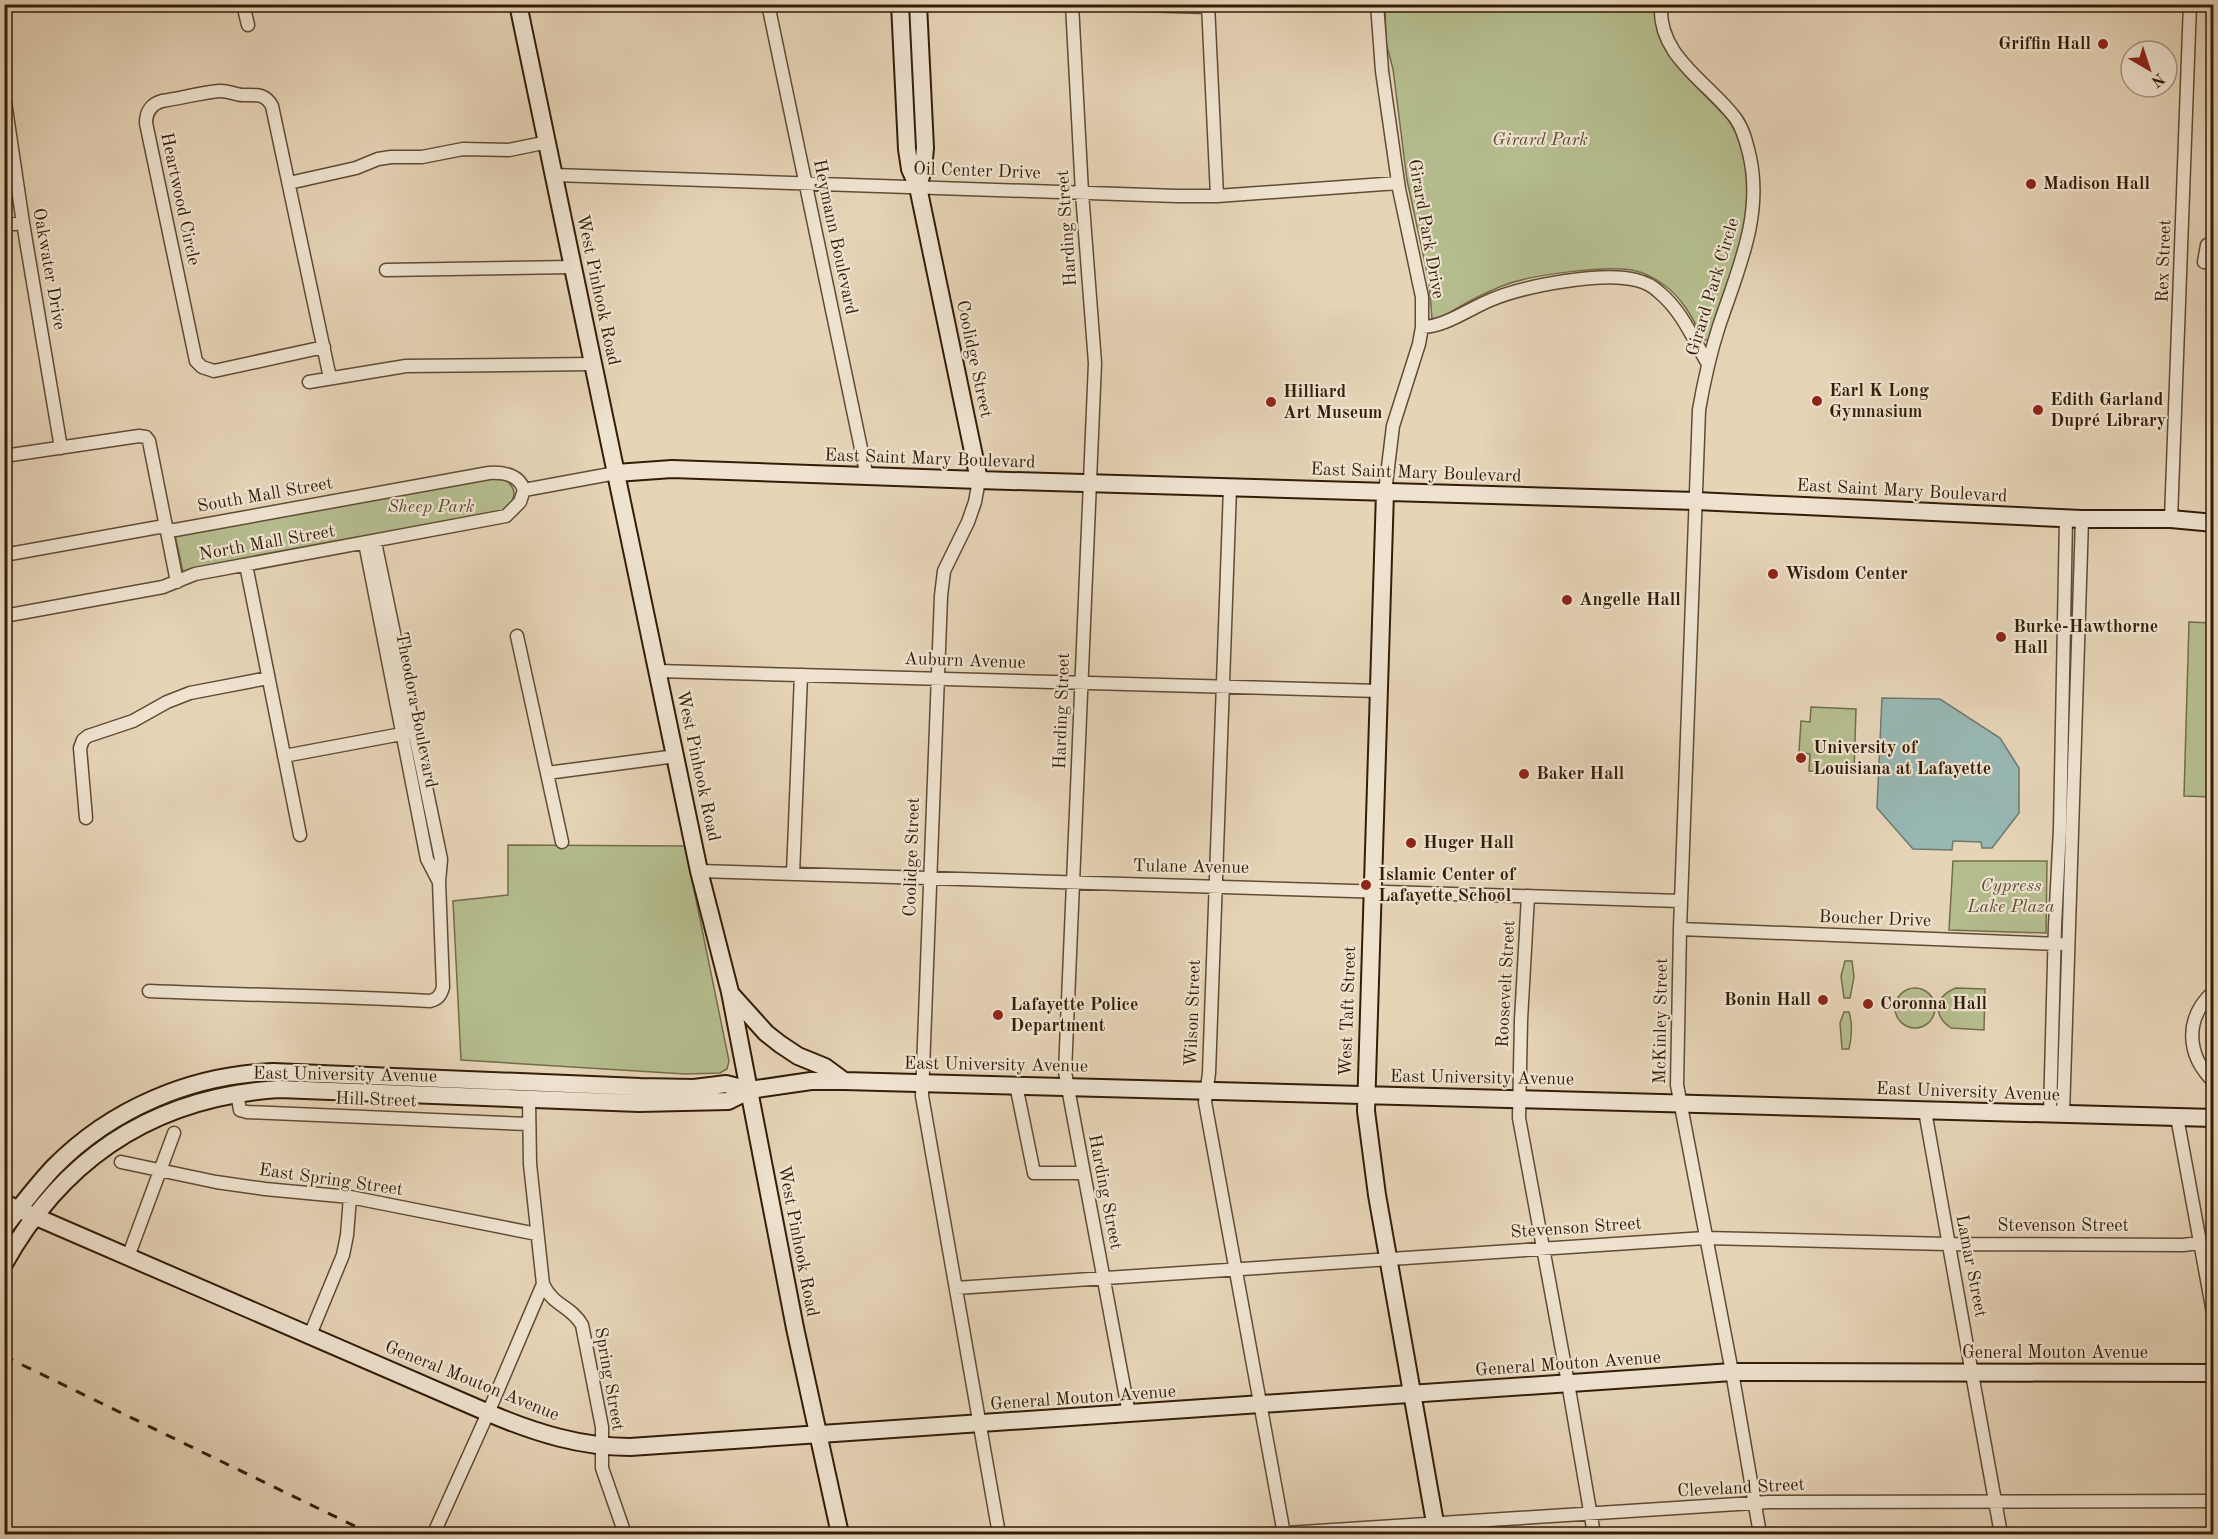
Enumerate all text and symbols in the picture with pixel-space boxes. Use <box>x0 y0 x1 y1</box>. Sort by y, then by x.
place label: Griffin Hall <box>1998 35 2091 53</box>
marker: Griffin Hall <box>2096 37 2110 51</box>
north arrow <box>2119 39 2179 99</box>
text: N <box>2147 69 2167 90</box>
street label: Heartwood Circle <box>157 131 203 267</box>
park label: Girard Park <box>1492 131 1588 149</box>
street label: Heymann Boulevard <box>810 158 860 316</box>
street label: Girard Park Drive <box>1405 158 1447 300</box>
street label: Oil Center Drive <box>913 160 1041 182</box>
street label: Harding Street <box>1054 169 1080 287</box>
place label: Madison Hall <box>2043 175 2151 193</box>
marker: Madison Hall <box>2024 177 2038 191</box>
street label: Oakwater Drive <box>29 207 69 331</box>
street label: West Pinhook Road <box>573 213 623 367</box>
street label: Girard Park Circle <box>1683 216 1743 358</box>
street label: Rex Street <box>2154 219 2174 303</box>
street label: Coolidge Street <box>953 299 995 419</box>
place label: Earl K Long Gymnasium <box>1829 382 1929 421</box>
place label: Hilliard Art Museum <box>1283 383 1382 422</box>
place label: Edith Garland Dupré Library <box>2050 391 2166 430</box>
marker: Earl K Long Gymnasium <box>1810 394 1824 408</box>
marker: Hilliard Art Museum <box>1264 395 1278 409</box>
marker: Edith Garland Dupré Library <box>2031 403 2045 417</box>
street label: East Saint Mary Boulevard <box>824 446 1036 472</box>
street label: East Saint Mary Boulevard <box>1310 460 1522 486</box>
street label: South Mall Street <box>196 474 334 516</box>
street label: East Saint Mary Boulevard <box>1796 476 2008 506</box>
park label: Sheep Park <box>387 498 475 516</box>
street label: North Mall Street <box>198 522 336 564</box>
place label: Wisdom Center <box>1785 565 1908 583</box>
marker: Wisdom Center <box>1766 567 1780 581</box>
place label: Angelle Hall <box>1579 591 1681 609</box>
marker: Angelle Hall <box>1560 593 1574 607</box>
place label: Burke-Hawthorne Hall <box>2013 618 2158 657</box>
marker: Burke-Hawthorne Hall <box>1994 630 2008 644</box>
street label: Theodora Boulevard <box>392 631 440 789</box>
street label: Auburn Avenue <box>904 650 1026 672</box>
street label: Harding Street <box>1051 652 1073 770</box>
street label: West Pinhook Road <box>673 689 723 843</box>
place label: University of Louisiana at Lafayette <box>1813 739 1991 778</box>
marker: University of Louisiana at Lafayette <box>1794 751 1808 765</box>
place label: Baker Hall <box>1536 765 1625 783</box>
marker: Baker Hall <box>1517 767 1531 781</box>
street label: Coolidge Street <box>901 797 923 917</box>
place label: Huger Hall <box>1423 834 1515 852</box>
marker: Huger Hall <box>1404 836 1418 850</box>
street label: Tulane Avenue <box>1133 857 1249 877</box>
place label: Islamic Center of Lafayette School <box>1378 866 1517 905</box>
park label: Cypress Lake Plaza <box>1966 877 2055 916</box>
marker: Islamic Center of Lafayette School <box>1359 878 1373 892</box>
street label: Boucher Drive <box>1818 908 1932 930</box>
street label: Roosevelt Street <box>1494 920 1518 1048</box>
street label: West Taft Street <box>1337 945 1359 1077</box>
street label: McKinley Street <box>1651 958 1671 1084</box>
street label: Wilson Street <box>1182 959 1204 1067</box>
place label: Bonin Hall <box>1724 991 1811 1009</box>
marker: Bonin Hall <box>1816 993 1830 1007</box>
place label: Coronna Hall <box>1880 995 1988 1013</box>
place label: Lafayette Police Department <box>1010 996 1138 1035</box>
marker: Coronna Hall <box>1861 997 1875 1011</box>
marker: Lafayette Police Department <box>991 1008 1005 1022</box>
street label: East University Avenue <box>904 1054 1088 1076</box>
street label: East University Avenue <box>253 1064 437 1086</box>
street label: East University Avenue <box>1390 1067 1574 1089</box>
street label: East University Avenue <box>1876 1080 2060 1104</box>
street label: Hill Street <box>335 1090 417 1110</box>
street label: Harding Street <box>1085 1133 1125 1251</box>
street label: East Spring Street <box>258 1161 404 1199</box>
street label: West Pinhook Road <box>774 1164 822 1318</box>
street label: Lamar Street <box>1952 1213 1990 1319</box>
street label: Stevenson Street <box>1510 1214 1642 1242</box>
street label: Stevenson Street <box>1997 1217 2129 1235</box>
street label: Spring Street <box>591 1326 627 1432</box>
street label: General Mouton Avenue <box>382 1338 562 1424</box>
street label: General Mouton Avenue <box>1962 1344 2148 1362</box>
street label: General Mouton Avenue <box>1474 1349 1662 1379</box>
street label: General Mouton Avenue <box>989 1383 1177 1413</box>
street label: Cleveland Street <box>1677 1476 1805 1500</box>

